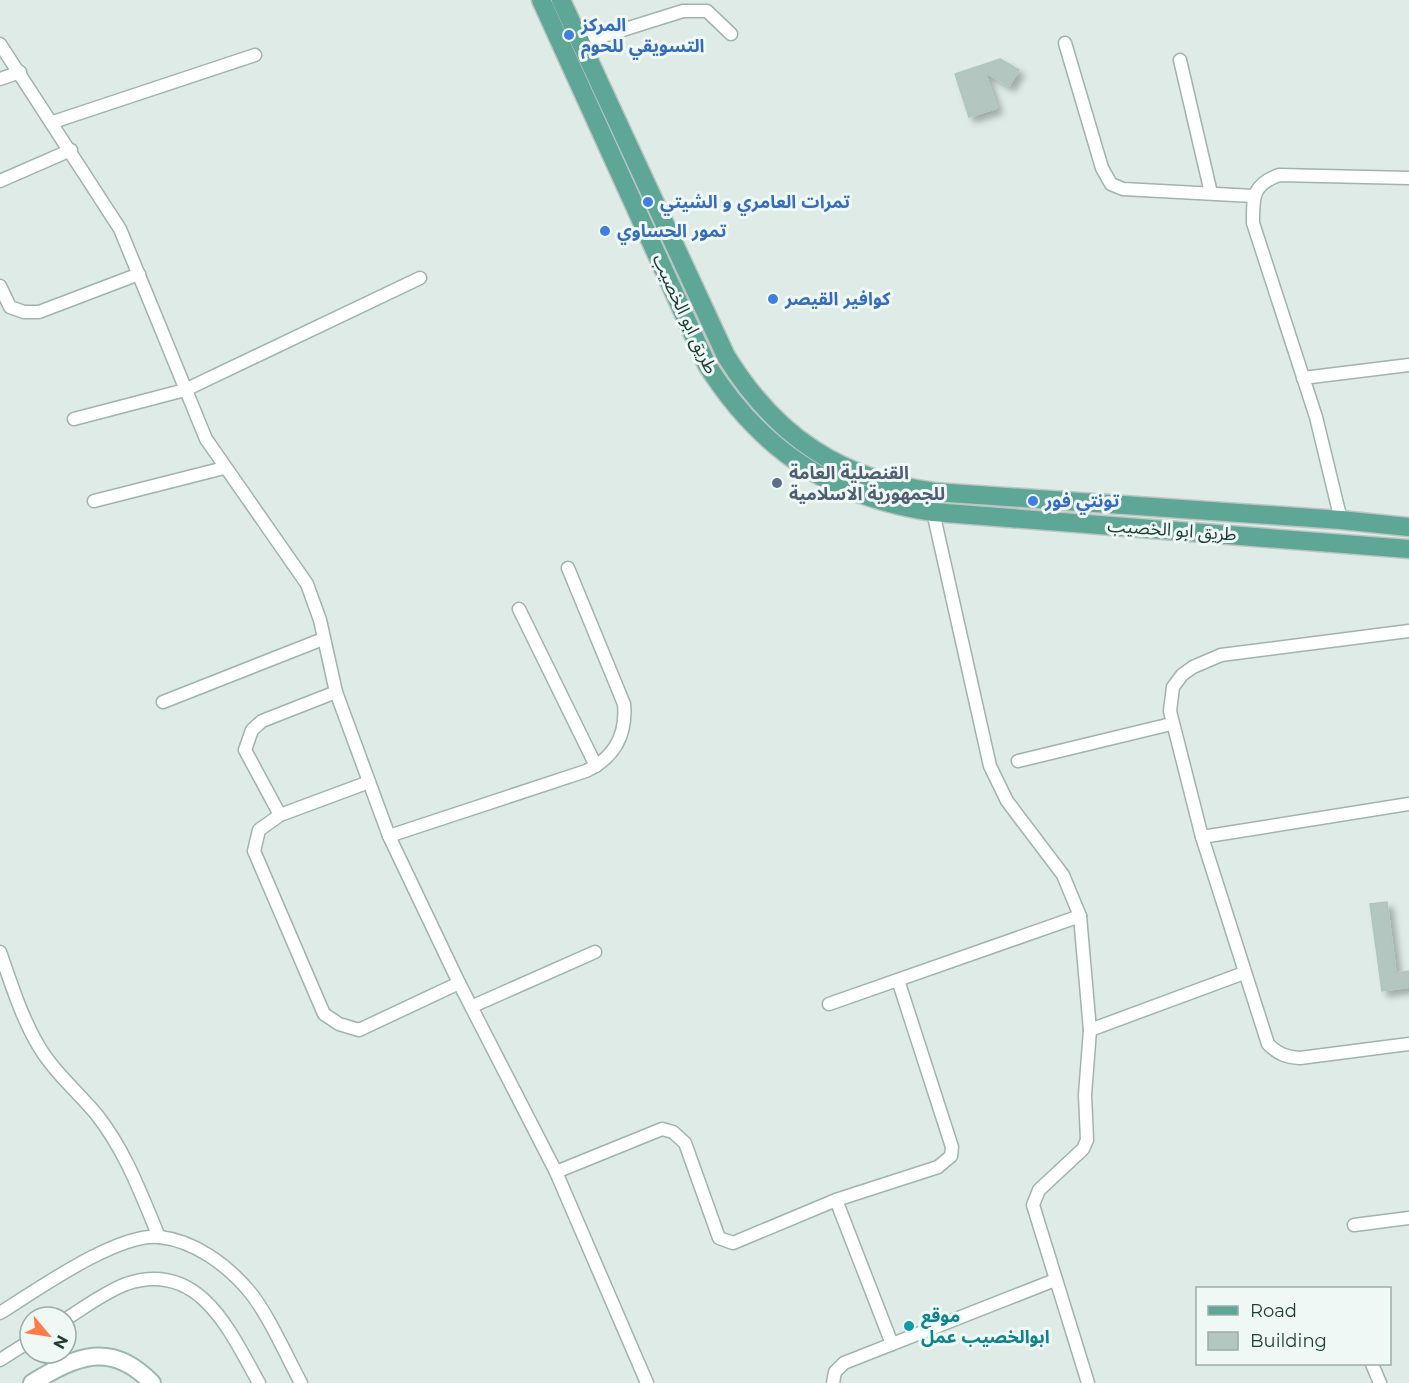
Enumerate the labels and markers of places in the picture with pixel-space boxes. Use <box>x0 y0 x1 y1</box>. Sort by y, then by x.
place label: المركز التسويقي للحوم <box>580 14 704 60</box>
marker: المركز التسويقي للحوم <box>562 28 576 42</box>
place label: تمرات العامري و الشيتي <box>660 191 850 216</box>
marker: تمرات العامري و الشيتي <box>641 195 655 209</box>
place label: تمور الحساوي <box>617 220 727 245</box>
marker: تمور الحساوي <box>598 224 612 238</box>
place label: كوافير القيصر <box>784 288 891 310</box>
marker: كوافير القيصر <box>766 292 780 306</box>
place label: القنصلية العامة للجمهورية الاسلامية <box>789 462 945 505</box>
marker: القنصلية العامة للجمهورية الاسلامية <box>770 476 784 490</box>
place label: تونتي فور <box>1044 490 1120 515</box>
marker: تونتي فور <box>1026 494 1040 508</box>
place label: موقع ابوالخصيب عمل <box>921 1305 1050 1348</box>
marker: موقع ابوالخصيب عمل <box>902 1319 916 1333</box>

